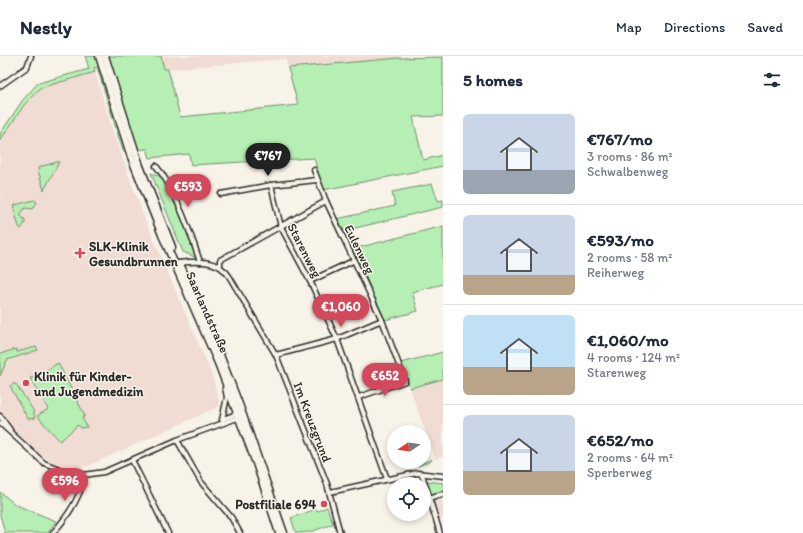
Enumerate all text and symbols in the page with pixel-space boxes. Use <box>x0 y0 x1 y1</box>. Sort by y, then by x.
text: Nestly <box>20 16 72 39</box>
text: Map <box>616 19 642 36</box>
text: Directions <box>664 19 725 36</box>
text: Saved <box>747 19 783 36</box>
icon: filters <box>761 69 783 91</box>
text: 5 homes <box>463 70 523 90</box>
text: €767/mo <box>587 129 653 149</box>
icon: home <box>495 130 543 178</box>
pin: €767 <box>244 143 292 177</box>
text: €767 <box>254 148 282 163</box>
text: 3 rooms · 86 m² <box>587 149 673 164</box>
text: Schwalbenweg <box>587 164 668 179</box>
pin: €593 <box>164 174 212 208</box>
text: €593 <box>174 179 202 194</box>
street label: Starenweg <box>284 220 325 280</box>
street label: Eulenweg <box>341 222 378 277</box>
text: €593/mo <box>587 230 654 250</box>
icon: home <box>495 231 543 279</box>
place label: SLK-Klinik Gesundbrunnen <box>89 239 179 269</box>
marker: SLK-Klinik Gesundbrunnen <box>74 247 86 259</box>
text: 2 rooms · 58 m² <box>587 250 672 265</box>
text: Reiherweg <box>587 265 644 280</box>
street label: Saarlandstraße <box>183 269 232 355</box>
pin: €1,060 <box>308 294 374 328</box>
text: €1,060 <box>321 299 361 314</box>
text: €1,060/mo <box>587 330 669 350</box>
icon: home <box>495 331 543 379</box>
text: 4 rooms · 124 m² <box>587 350 680 365</box>
pin: €652 <box>361 363 409 397</box>
text: Starenweg <box>587 365 646 380</box>
text: €652 <box>371 368 399 383</box>
place label: Klinik für Kinder- und Jugendmedizin <box>33 369 144 400</box>
marker: Klinik für Kinder- und Jugendmedizin <box>21 378 31 388</box>
street label: Im Kreuzgrund <box>290 380 335 464</box>
north arrow <box>387 425 431 469</box>
map controls <box>387 425 431 521</box>
text: €652/mo <box>587 430 654 450</box>
icon: home <box>495 431 543 479</box>
text: 2 rooms · 64 m² <box>587 450 673 465</box>
text: Sperberweg <box>587 465 652 480</box>
pin: €596 <box>41 468 89 502</box>
text: €596 <box>51 473 79 488</box>
button: locate <box>387 477 431 521</box>
place label: Postfiliale 694 <box>235 497 316 512</box>
marker: Postfiliale 694 <box>319 499 329 509</box>

